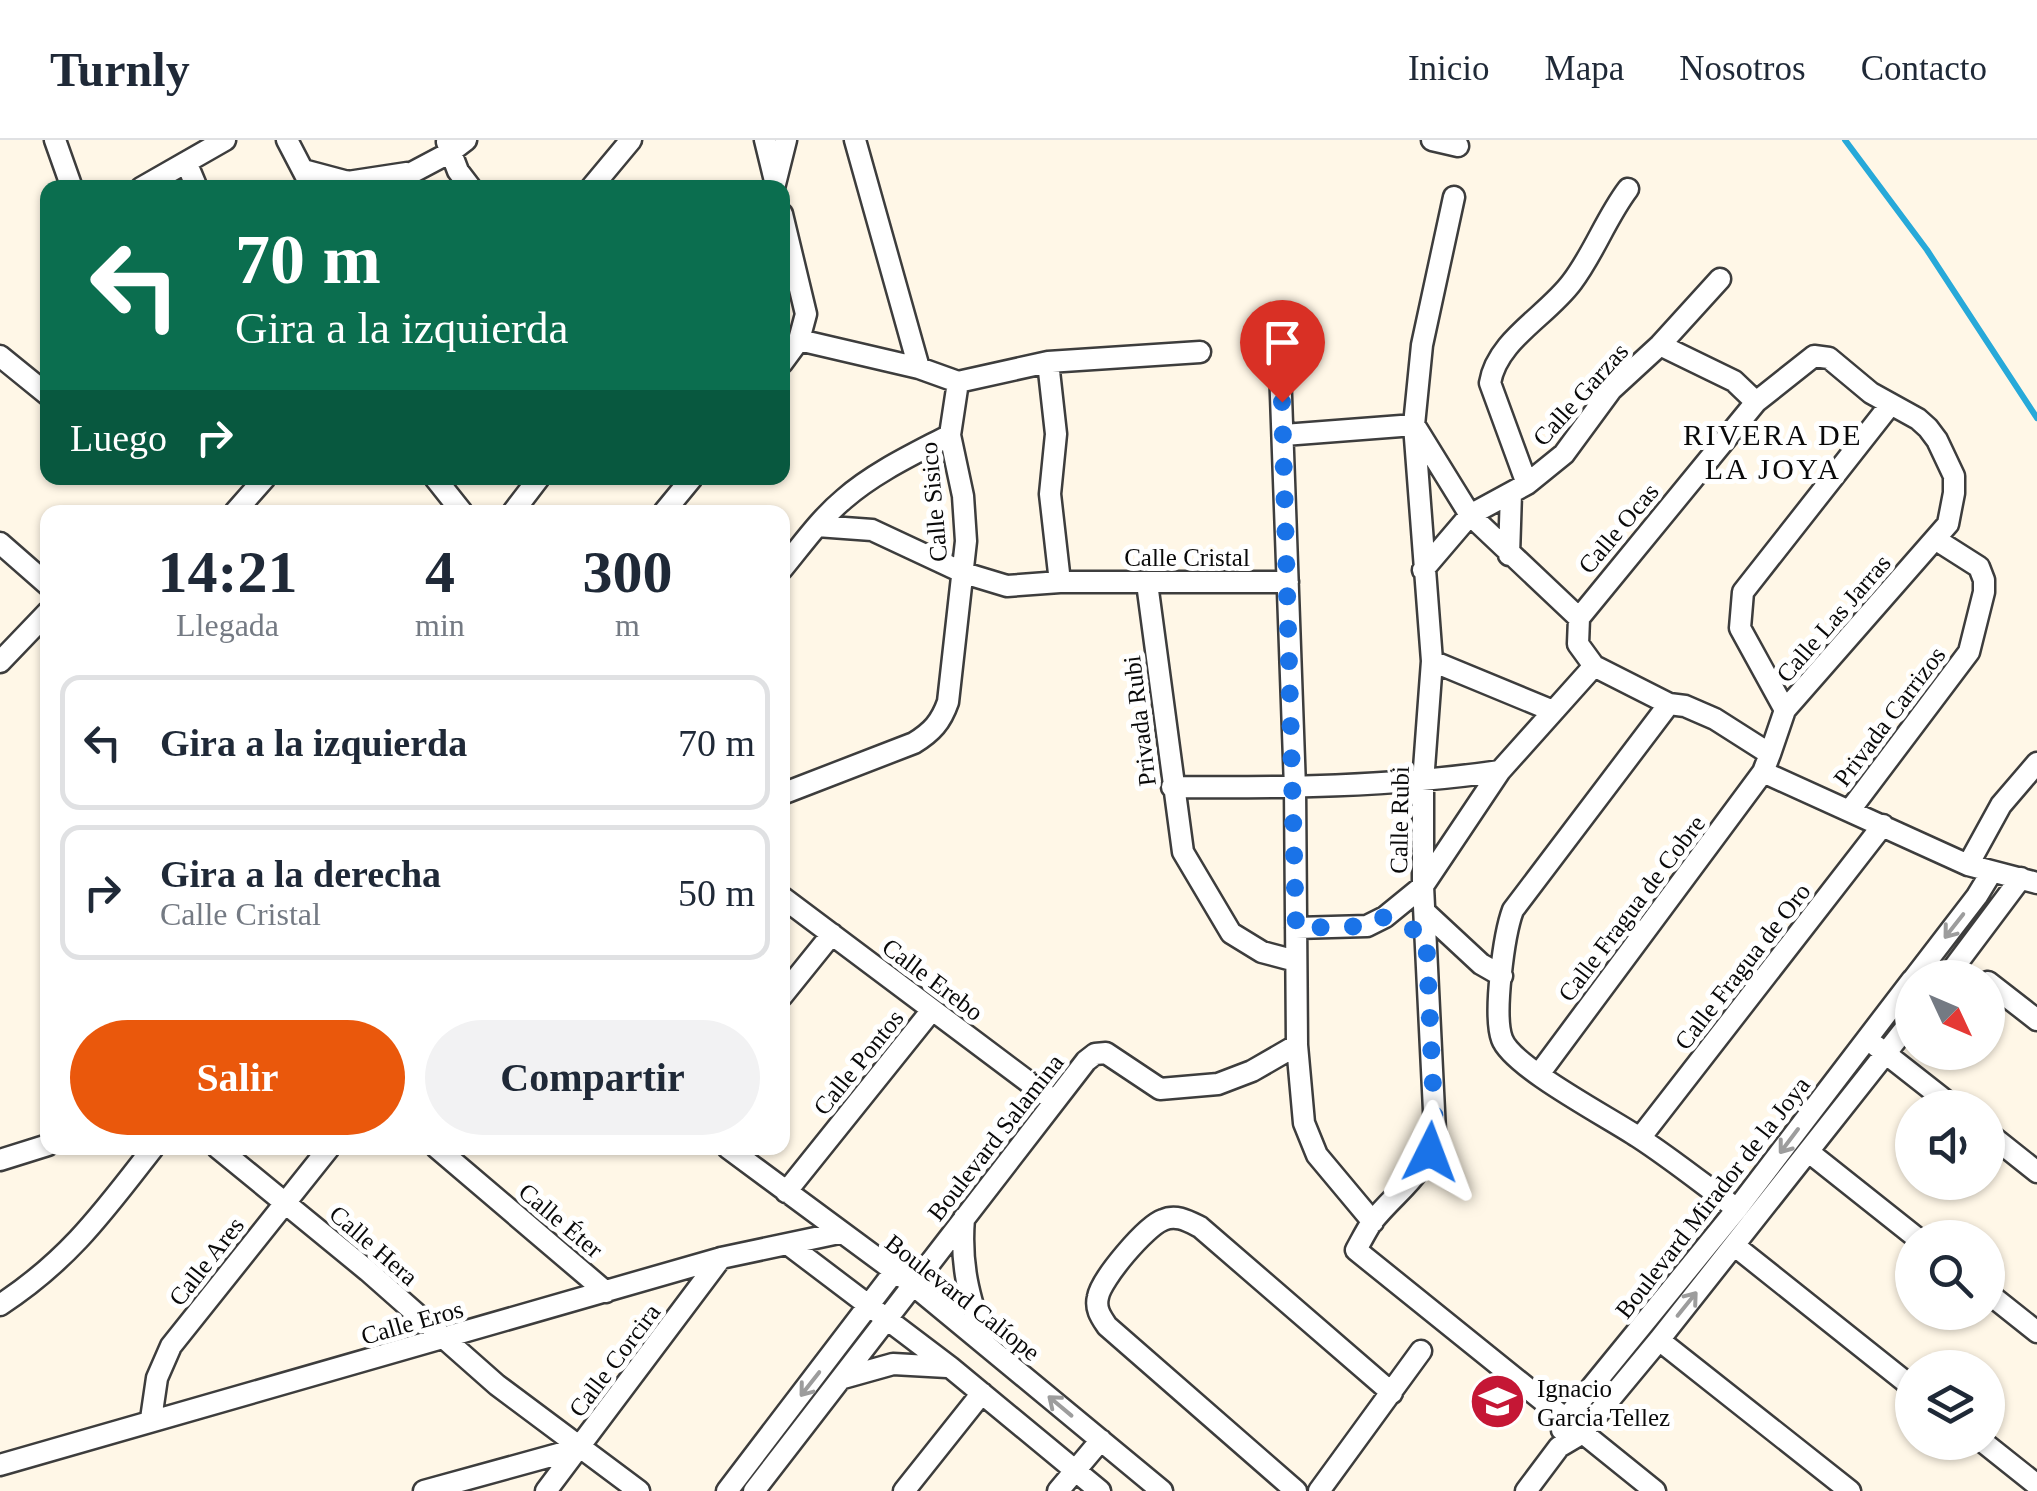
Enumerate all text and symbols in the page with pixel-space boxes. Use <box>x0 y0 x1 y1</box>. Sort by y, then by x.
text: Turnly <box>50 43 190 96</box>
text: Inicio <box>1408 49 1490 88</box>
text: Mapa <box>1545 49 1624 88</box>
text: Nosotros <box>1679 49 1806 88</box>
text: Contacto <box>1861 49 1987 88</box>
icon: left <box>70 220 200 350</box>
text: 70 m <box>235 221 381 298</box>
pin <box>1240 300 1325 403</box>
text: Gira a la izquierda <box>235 303 569 353</box>
icon: arrive <box>1255 315 1310 370</box>
street label: Calle Garzas <box>1527 338 1633 451</box>
icon: right <box>187 410 242 465</box>
text: Luego <box>70 417 167 459</box>
district label: RIVERA DE LA JOYA <box>1683 418 1863 485</box>
street label: Calle Sisico <box>915 441 952 563</box>
street label: Calle Ocas <box>1573 478 1664 579</box>
text: 14:21 <box>158 539 298 605</box>
text: 4 <box>425 539 455 605</box>
text: 300 <box>582 539 672 605</box>
street label: Calle Cristal <box>1124 544 1250 571</box>
street label: Calle Las Jarras <box>1771 549 1896 687</box>
text: Llegada <box>176 607 279 643</box>
text: min <box>415 607 465 643</box>
text: m <box>615 607 640 643</box>
street label: Privada Carrizos <box>1828 641 1951 791</box>
street label: Privada Rubi <box>1118 654 1161 788</box>
icon: left <box>75 715 130 770</box>
text: Gira a la izquierda <box>160 722 467 764</box>
text: 70 m <box>678 722 755 764</box>
street label: Calle Rubi <box>1385 766 1414 874</box>
street label: Calle Fragua de Cobre <box>1553 810 1710 1007</box>
text: Gira a la derecha <box>160 853 441 895</box>
icon: right <box>75 865 130 920</box>
text: 50 m <box>678 872 755 914</box>
street label: Calle Fragua de Oro <box>1669 878 1816 1055</box>
text: Calle Cristal <box>160 896 321 932</box>
one-way arrow <box>1944 912 1965 939</box>
street label: Calle Erebo <box>877 933 988 1026</box>
north arrow <box>1895 960 2005 1070</box>
map controls <box>1895 960 2005 1460</box>
street label: Calle Pontos <box>808 1004 909 1120</box>
button: Salir <box>70 1020 405 1135</box>
button: Compartir <box>425 1020 760 1135</box>
street label: Boulevard Salamina <box>922 1049 1069 1226</box>
street label: Boulevard Mirador de la Joya <box>1610 1071 1815 1323</box>
button: sound <box>1895 1090 2005 1200</box>
position arrow <box>1378 1100 1482 1204</box>
one-way arrow <box>1779 1127 1800 1154</box>
street label: Calle Éter <box>513 1178 608 1264</box>
street label: Calle Hera <box>324 1200 423 1291</box>
street label: Calle Ares <box>163 1212 249 1311</box>
button: search <box>1895 1220 2005 1330</box>
street label: Boulevard Calíope <box>880 1229 1045 1366</box>
one-way arrow <box>1676 1292 1698 1318</box>
street label: Calle Eros <box>358 1295 466 1350</box>
street label: Calle Corcira <box>563 1299 665 1422</box>
button: layers <box>1895 1350 2005 1460</box>
one-way arrow <box>799 1370 821 1396</box>
school or university icon: Ignacio Garcia Tellez <box>1468 1372 1528 1432</box>
place label: Ignacio Garcia Tellez <box>1537 1375 1670 1431</box>
one-way arrow <box>1048 1396 1074 1418</box>

